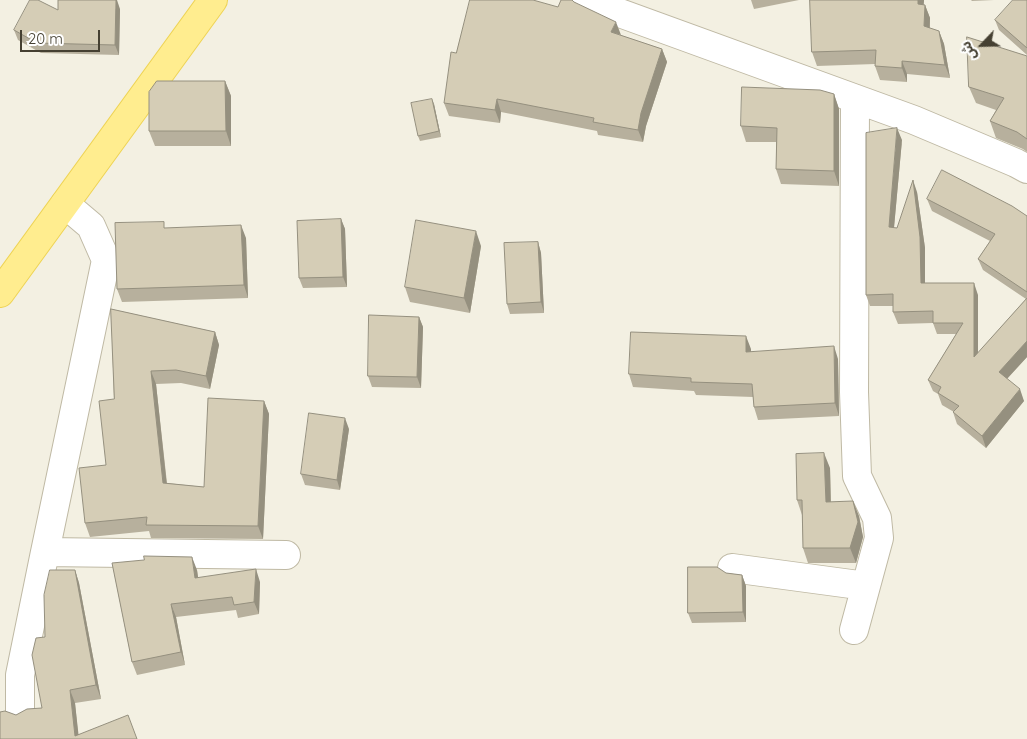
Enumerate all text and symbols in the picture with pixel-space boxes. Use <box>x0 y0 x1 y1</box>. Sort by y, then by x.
scale bar <box>22 20 102 52</box>
north arrow <box>957 20 1007 70</box>
text: 20 m <box>28 29 63 48</box>
text: ش <box>956 39 980 64</box>

